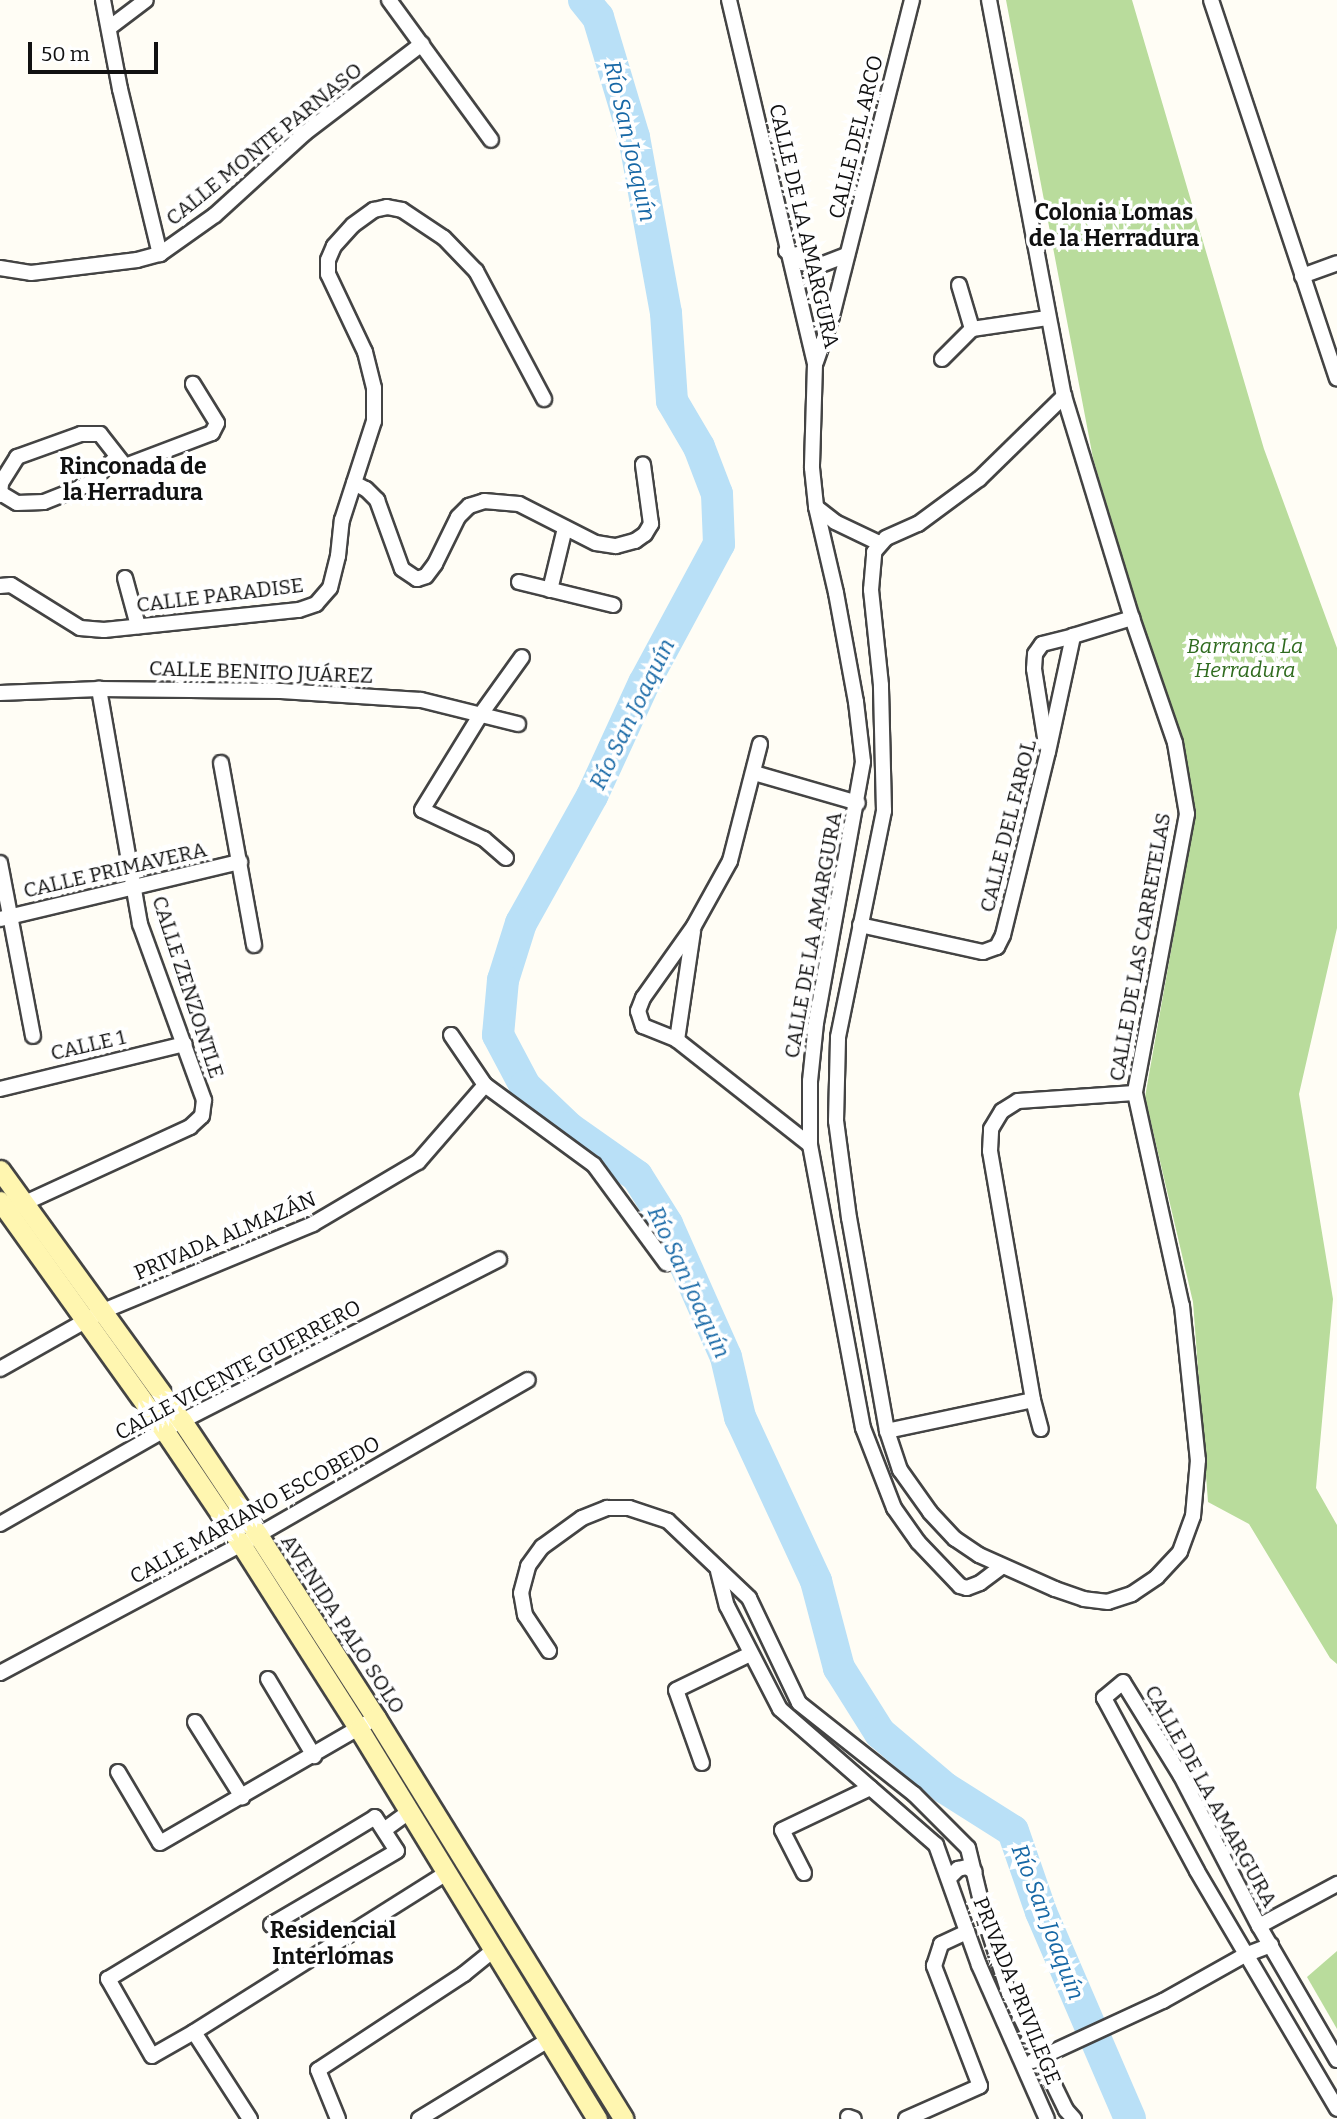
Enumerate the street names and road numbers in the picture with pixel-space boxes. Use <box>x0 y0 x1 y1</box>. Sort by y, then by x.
street label: CALLE DEL ARCO <box>823 53 889 221</box>
street label: CALLE MONTE PARNASO <box>161 57 367 231</box>
street label: CALLE DE LA AMARGURA <box>764 101 844 351</box>
street label: CALLE PARADISE <box>135 572 305 618</box>
street label: CALLE BENITO JUÁREZ <box>149 655 373 689</box>
street label: CALLE DEL FAROL <box>974 737 1042 915</box>
street label: CALLE DE LA AMARGURA <box>779 810 847 1060</box>
street label: CALLE DE LAS CARRETELAS <box>1104 811 1176 1083</box>
street label: CALLE PRIMAVERA <box>21 837 209 903</box>
street label: CALLE ZENZONTLE <box>147 893 229 1081</box>
street label: CALLE 1 <box>48 1024 128 1066</box>
street label: PRIVADA ALMAZÁN <box>130 1186 320 1286</box>
street label: CALLE VICENTE GUERRERO <box>111 1294 365 1446</box>
street label: CALLE MARIANO ESCOBEDO <box>125 1431 385 1589</box>
street label: AVENIDA PALO SOLO <box>276 1530 410 1718</box>
street label: CALLE DE LA AMARGURA <box>1139 1681 1283 1911</box>
street label: PRIVADA PRIVILEGE <box>968 1894 1066 2088</box>

